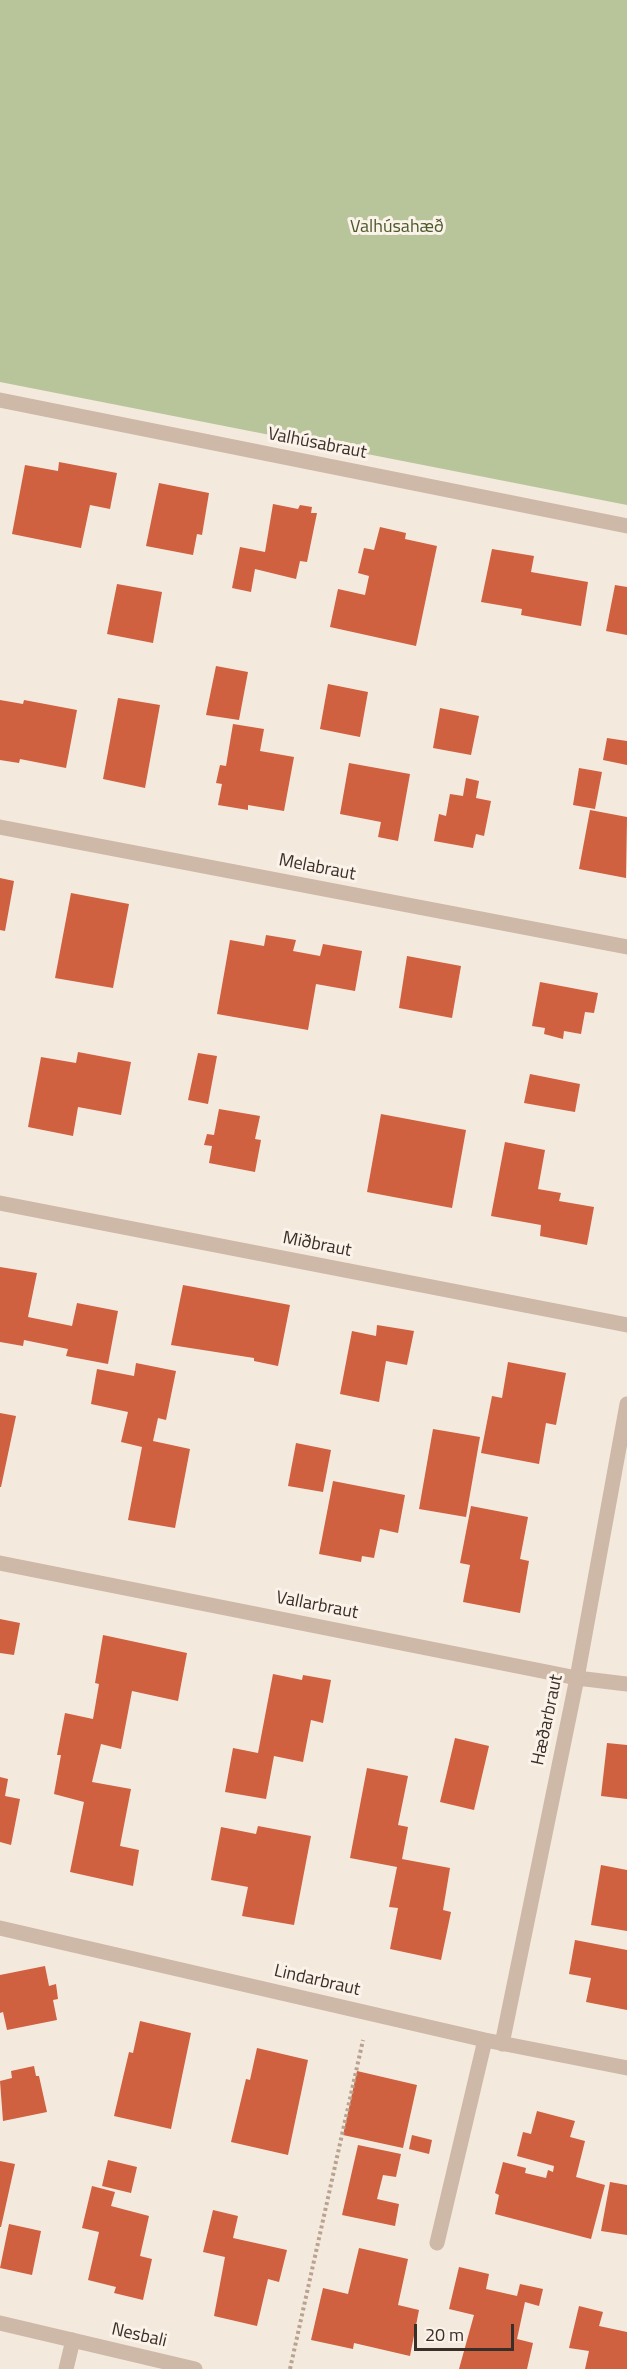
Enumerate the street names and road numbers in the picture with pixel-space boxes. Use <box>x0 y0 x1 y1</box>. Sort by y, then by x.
street label: Valhúsabraut <box>266 424 368 464</box>
street label: Melabraut <box>277 850 357 886</box>
street label: Miðbraut <box>281 1228 353 1262</box>
street label: Vallarbraut <box>274 1587 360 1625</box>
street label: Hæðarbraut <box>528 1673 568 1767</box>
street label: Lindarbraut <box>272 1961 362 2001</box>
street label: Nesbali <box>109 2319 169 2353</box>

